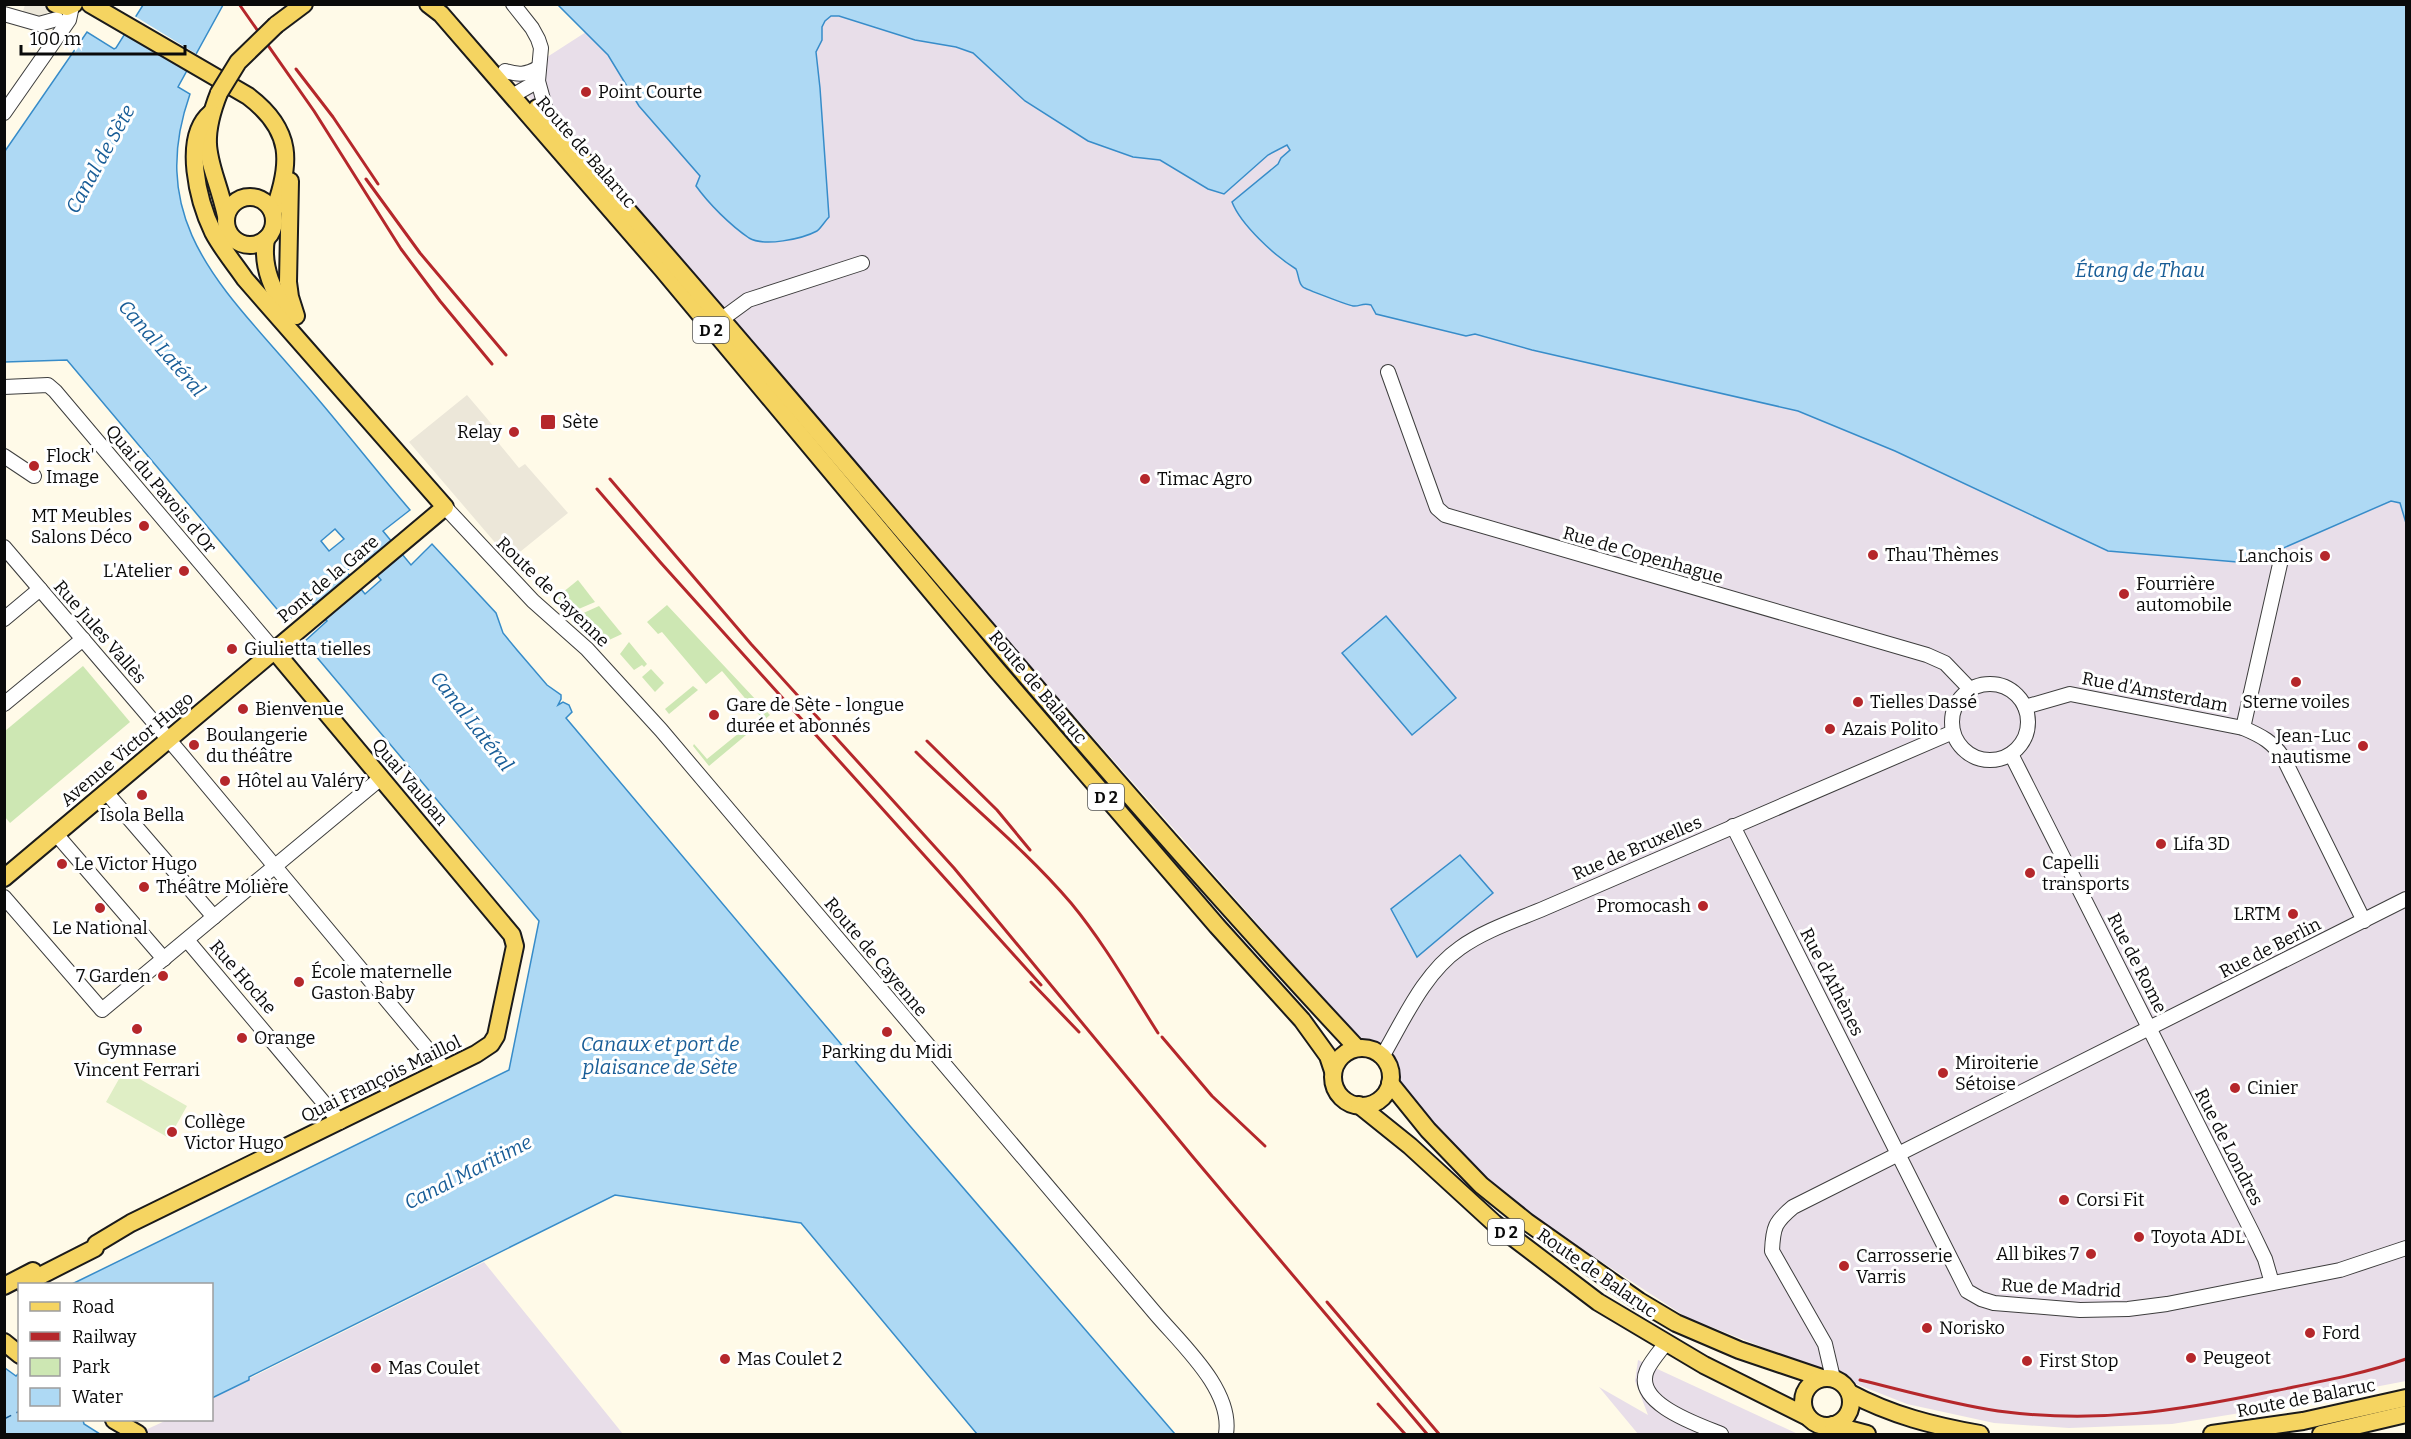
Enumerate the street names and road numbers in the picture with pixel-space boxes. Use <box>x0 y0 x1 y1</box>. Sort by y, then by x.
street label: Route de Balaruc <box>531 92 641 212</box>
road number: D 2 <box>693 317 729 343</box>
street label: Quai du Pavois d'Or <box>101 420 221 558</box>
street label: Rue de Copenhague <box>1560 522 1726 588</box>
street label: Pont de la Gare <box>273 530 383 628</box>
street label: Route de Cayenne <box>492 532 614 652</box>
street label: Rue Jules Vallès <box>49 576 151 688</box>
street label: Route de Balaruc <box>984 626 1092 748</box>
street label: Rue d'Amsterdam <box>2080 667 2230 717</box>
street label: Avenue Victor Hugo <box>56 687 198 811</box>
street label: Quai Vauban <box>367 734 453 831</box>
road number: D 2 <box>1088 784 1124 810</box>
street label: Rue de Bruxelles <box>1569 811 1705 885</box>
street label: Route de Cayenne <box>820 893 932 1021</box>
street label: Rue de Rome <box>2102 909 2172 1017</box>
street label: Rue de Berlin <box>2216 913 2325 983</box>
street label: Rue d'Athènes <box>1795 924 1869 1040</box>
street label: Rue Hoche <box>205 936 281 1018</box>
street label: Quai François Maillol <box>297 1031 465 1127</box>
street label: Rue de Londres <box>2190 1085 2268 1209</box>
road number: D 2 <box>1488 1219 1524 1245</box>
street label: Route de Balaruc <box>1533 1224 1661 1322</box>
street label: Rue de Madrid <box>2000 1274 2122 1302</box>
street label: Route de Balaruc <box>2235 1374 2377 1422</box>

